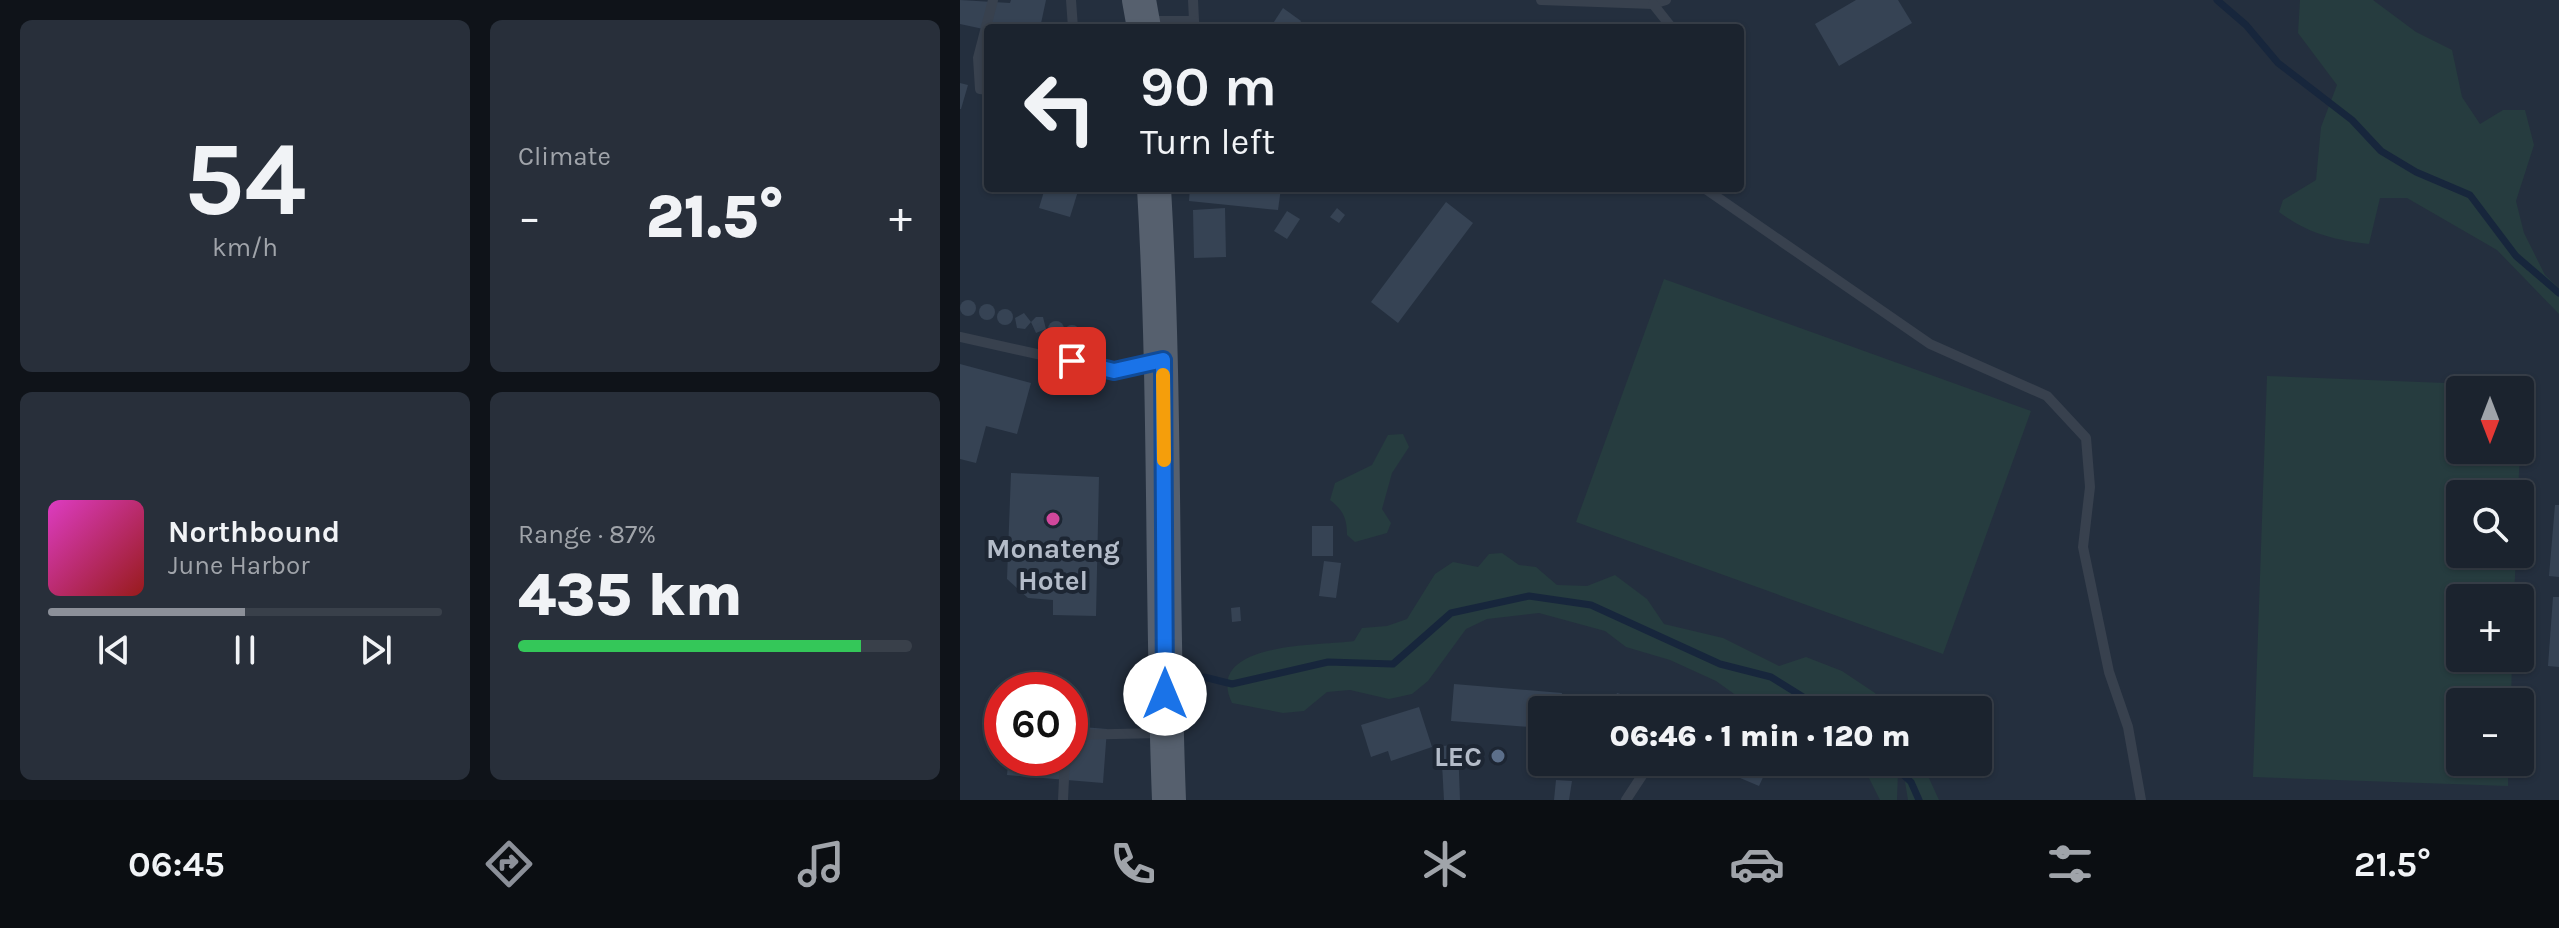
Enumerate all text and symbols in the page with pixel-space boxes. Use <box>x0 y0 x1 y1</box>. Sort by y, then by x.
text: 90 m <box>1140 54 1277 119</box>
icon: left <box>1008 56 1112 160</box>
text: 54 <box>184 119 306 240</box>
text: Turn left <box>1140 121 1275 163</box>
text: Climate <box>518 141 611 172</box>
text: 21.5° <box>646 182 784 252</box>
text: − <box>518 192 541 243</box>
text: + <box>889 192 912 243</box>
text: km/h <box>212 232 278 263</box>
pin <box>1038 327 1106 395</box>
icon: arrive <box>1050 339 1094 383</box>
north arrow <box>2446 376 2534 464</box>
map controls <box>2446 376 2534 776</box>
button: search <box>2446 480 2534 568</box>
marker: Monateng Hotel <box>1044 510 1062 528</box>
text: Northbound <box>168 514 340 550</box>
text: Range · 87% <box>518 519 656 550</box>
place label: Monateng Hotel <box>986 532 1120 597</box>
text: June Harbor <box>168 550 310 581</box>
text: 435 km <box>518 560 743 630</box>
button: + <box>2446 584 2534 672</box>
icon: previous <box>92 628 136 672</box>
icon: pause <box>223 628 267 672</box>
icon: next <box>354 628 398 672</box>
position arrow <box>1123 652 1207 736</box>
speed limit sign: 60 <box>984 672 1088 776</box>
button: − <box>2446 688 2534 776</box>
text: 06:46 · 1 min · 120 m <box>1610 718 1910 754</box>
place label: LEC <box>1434 740 1482 773</box>
marker: LEC <box>1489 747 1507 765</box>
icon: directions <box>481 836 537 892</box>
icon: music <box>793 836 849 892</box>
icon: phone <box>1105 836 1161 892</box>
icon: climate <box>1417 836 1473 892</box>
icon: car <box>1729 836 1785 892</box>
icon: filters <box>2042 836 2098 892</box>
text: 06:45 <box>128 843 225 885</box>
text: 21.5° <box>2354 843 2431 885</box>

